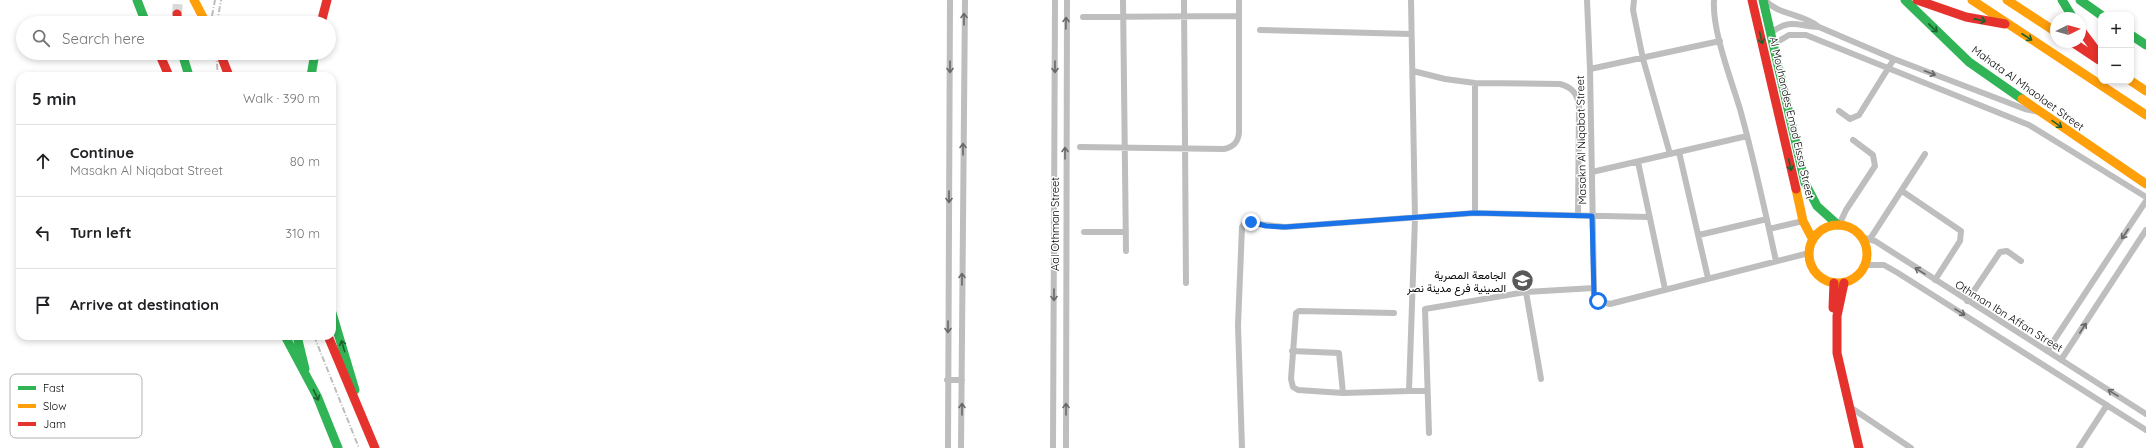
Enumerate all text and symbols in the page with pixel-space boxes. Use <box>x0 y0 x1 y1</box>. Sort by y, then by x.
north arrow <box>2050 12 2086 48</box>
map controls <box>2098 12 2134 84</box>
button: + <box>2098 12 2134 48</box>
one-way arrow <box>961 13 968 26</box>
search box <box>16 16 336 60</box>
one-way arrow <box>1974 16 1987 24</box>
one-way arrow <box>1063 17 1070 30</box>
one-way arrow <box>1928 23 1938 33</box>
icon: search <box>30 27 52 49</box>
text: Search here <box>62 29 145 48</box>
one-way arrow <box>1758 31 1765 44</box>
one-way arrow <box>2022 33 2033 41</box>
street label: Al Mouhandes Emad Eissa Street <box>1766 35 1818 201</box>
street label: Mahata Al Mhaolaet Street <box>1969 42 2087 134</box>
button: − <box>2098 48 2134 84</box>
one-way arrow <box>946 60 954 73</box>
one-way arrow <box>1051 60 1059 73</box>
one-way arrow <box>1924 70 1936 78</box>
street label: Masakn Al Niqabat Street <box>1573 75 1589 205</box>
text: 5 min <box>32 88 76 109</box>
text: Walk · 390 m <box>243 90 320 106</box>
one-way arrow <box>2052 120 2063 128</box>
text: Continue <box>70 143 134 162</box>
one-way arrow <box>960 143 967 156</box>
one-way arrow <box>1061 147 1069 160</box>
icon: ahead <box>32 150 54 172</box>
text: 80 m <box>290 153 320 169</box>
one-way arrow <box>1787 158 1795 171</box>
text: Masakn Al Niqabat Street <box>70 162 223 178</box>
street label: Aal Othman Street <box>1048 177 1062 271</box>
one-way arrow <box>945 190 953 203</box>
route end <box>1242 213 1260 231</box>
icon: left <box>32 222 54 244</box>
text: Turn left <box>70 223 132 242</box>
text: 310 m <box>285 225 320 241</box>
one-way arrow <box>2120 228 2129 239</box>
one-way arrow <box>1915 267 1926 276</box>
place label: الجامعة المصرية الصينية فرع مدينة نصر <box>1406 268 1506 296</box>
school or university icon: الجامعة المصرية الصينية فرع مدينة نصر <box>1509 268 1535 294</box>
one-way arrow <box>959 273 966 286</box>
street label: Othman Ibn Affan Street <box>1953 277 2066 355</box>
one-way arrow <box>1050 288 1058 301</box>
route start <box>1589 292 1607 310</box>
icon: arrive <box>32 294 54 316</box>
text: Arrive at destination <box>70 295 219 314</box>
one-way arrow <box>1954 308 1965 316</box>
one-way arrow <box>944 320 952 333</box>
one-way arrow <box>2079 322 2087 334</box>
one-way arrow <box>339 340 346 353</box>
legend <box>10 374 142 438</box>
text: Fast <box>43 381 65 395</box>
one-way arrow <box>313 389 320 401</box>
one-way arrow <box>2107 389 2119 397</box>
text: Slow <box>43 399 67 413</box>
one-way arrow <box>958 403 966 416</box>
one-way arrow <box>1062 403 1070 416</box>
text: Jam <box>43 417 66 431</box>

